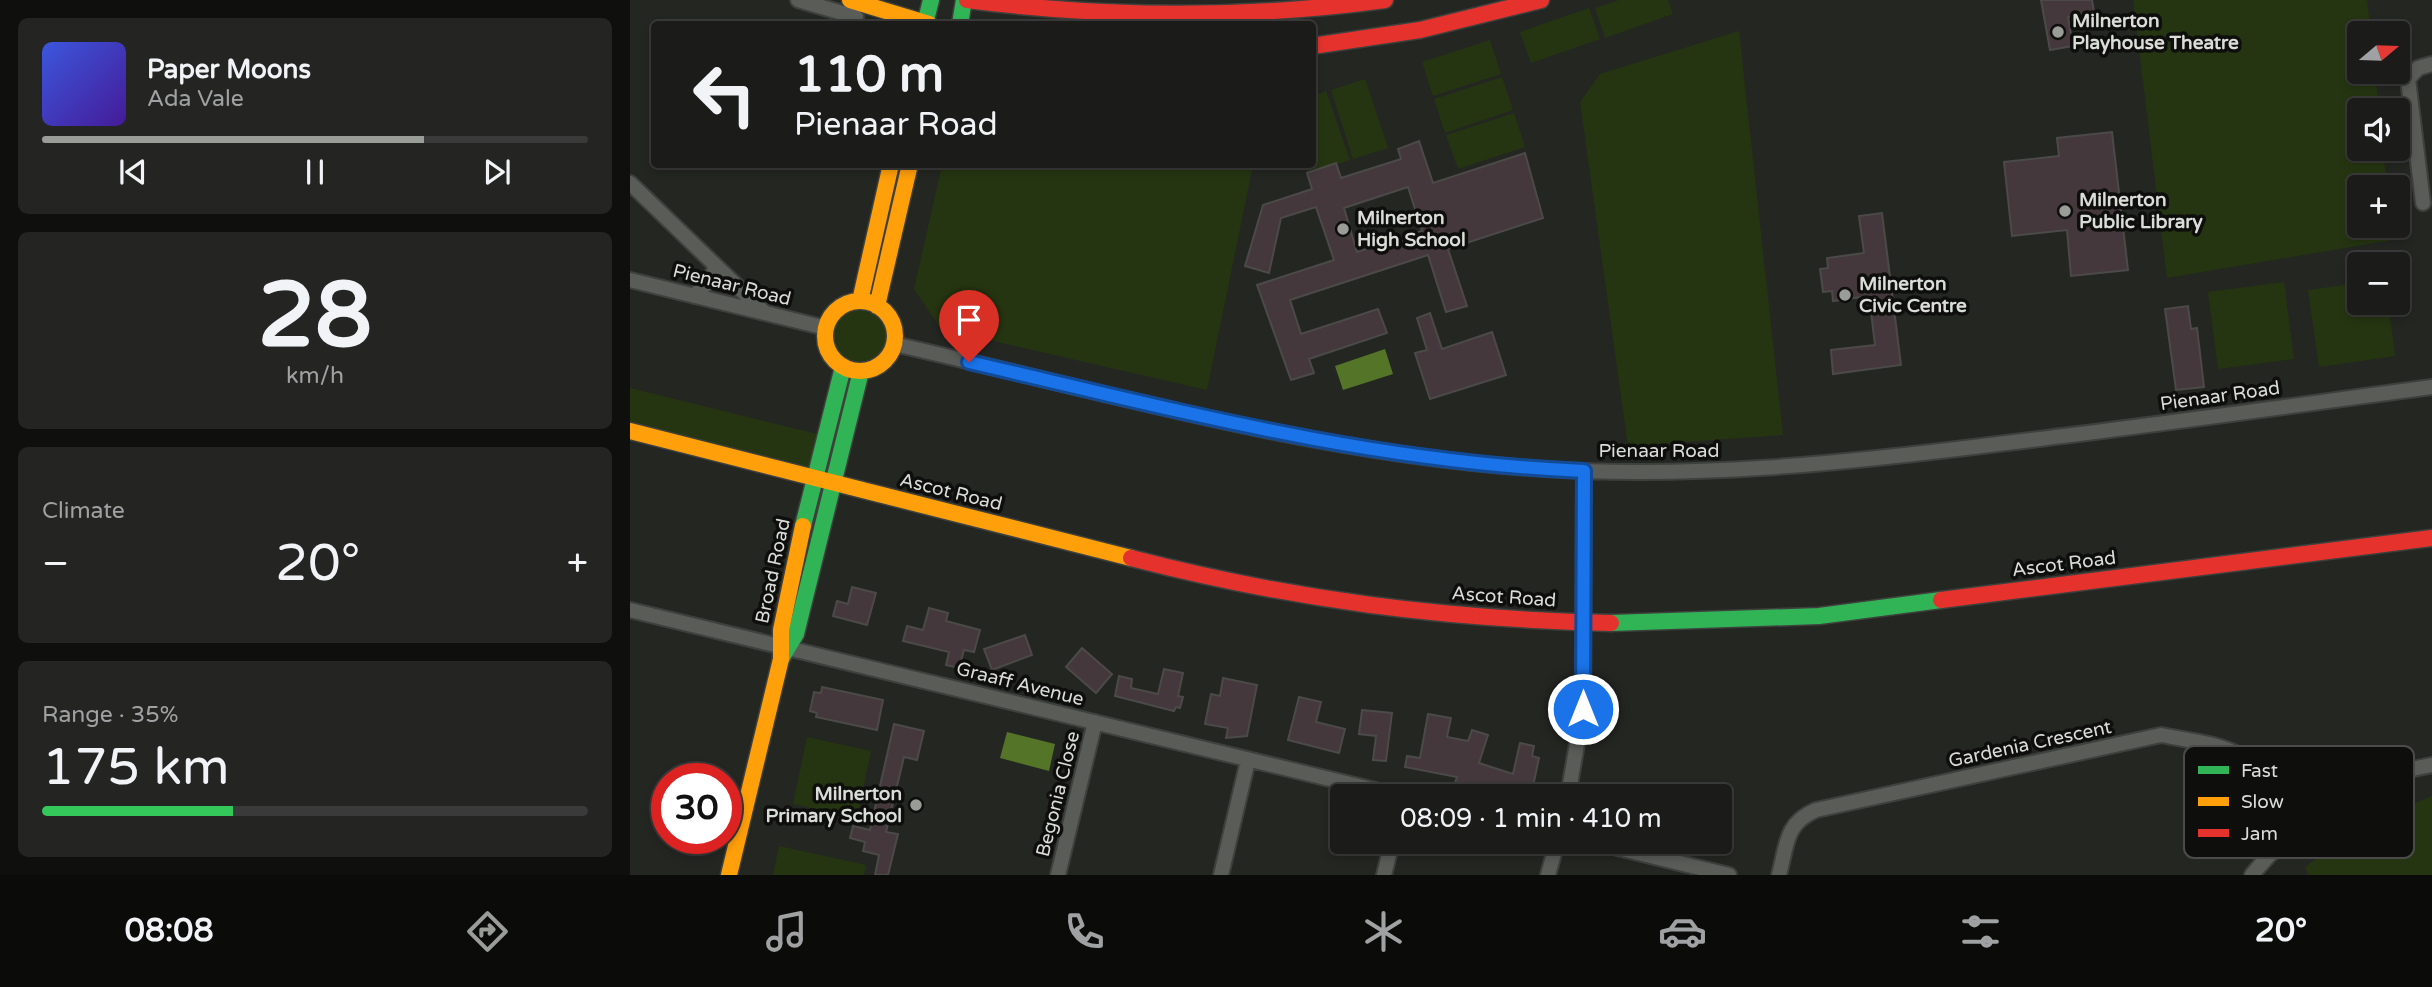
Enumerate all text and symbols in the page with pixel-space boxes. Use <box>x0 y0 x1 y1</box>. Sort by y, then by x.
place label: Milnerton Playhouse Theatre <box>2072 10 2239 55</box>
north arrow <box>2347 21 2410 84</box>
map controls <box>2347 21 2410 315</box>
marker: Milnerton Playhouse Theatre <box>2050 24 2066 40</box>
text: 110 m <box>794 46 944 105</box>
icon: left <box>679 49 770 140</box>
text: Paper Moons <box>147 54 311 85</box>
text: Ada Vale <box>147 85 244 113</box>
button: sound <box>2347 98 2410 161</box>
text: Pienaar Road <box>794 106 998 144</box>
icon: previous <box>114 153 152 191</box>
icon: pause <box>296 153 334 191</box>
icon: next <box>478 153 516 191</box>
button: + <box>2347 175 2410 238</box>
place label: Milnerton Public Library <box>2079 189 2204 234</box>
marker: Milnerton Public Library <box>2057 203 2073 219</box>
place label: Milnerton High School <box>1357 207 1466 252</box>
marker: Milnerton High School <box>1335 221 1351 237</box>
button: − <box>2347 252 2410 315</box>
street label: Pienaar Road <box>671 260 793 310</box>
text: 28 <box>258 261 372 371</box>
place label: Milnerton Civic Centre <box>1859 273 1967 317</box>
marker: Milnerton Civic Centre <box>1837 287 1853 303</box>
pin <box>939 290 999 362</box>
icon: arrive <box>950 301 988 339</box>
text: km/h <box>286 362 344 390</box>
street label: Pienaar Road <box>2159 377 2281 415</box>
street label: Pienaar Road <box>1599 440 1720 462</box>
street label: Ascot Road <box>898 469 1004 515</box>
text: Climate <box>42 497 125 525</box>
street label: Broad Road <box>751 516 795 626</box>
text: 20° <box>275 532 360 595</box>
text: − <box>42 541 69 587</box>
text: + <box>567 541 588 587</box>
street label: Ascot Road <box>2011 547 2117 581</box>
street label: Ascot Road <box>1451 582 1557 612</box>
street label: Graaff Avenue <box>954 658 1086 710</box>
position arrow <box>1546 672 1620 746</box>
text: Range · 35% <box>42 701 178 729</box>
street label: Gardenia Crescent <box>1946 716 2114 772</box>
street label: Begonia Close <box>1032 729 1084 859</box>
text: 175 km <box>42 736 230 799</box>
legend <box>2184 746 2414 858</box>
text: Fast <box>2241 760 2278 782</box>
speed limit sign: 30 <box>651 763 742 854</box>
place label: Milnerton Primary School <box>766 783 902 828</box>
text: Slow <box>2241 791 2284 813</box>
marker: Milnerton Primary School <box>908 797 924 813</box>
text: 08:09 · 1 min · 410 m <box>1400 803 1662 834</box>
text: Jam <box>2241 823 2278 845</box>
icon: directions <box>463 907 512 956</box>
icon: music <box>762 907 811 956</box>
icon: phone <box>1060 907 1109 956</box>
icon: climate <box>1359 907 1408 956</box>
icon: car <box>1658 907 1707 956</box>
icon: filters <box>1956 907 2005 956</box>
text: 08:08 <box>125 912 214 950</box>
text: 20° <box>2255 912 2307 950</box>

